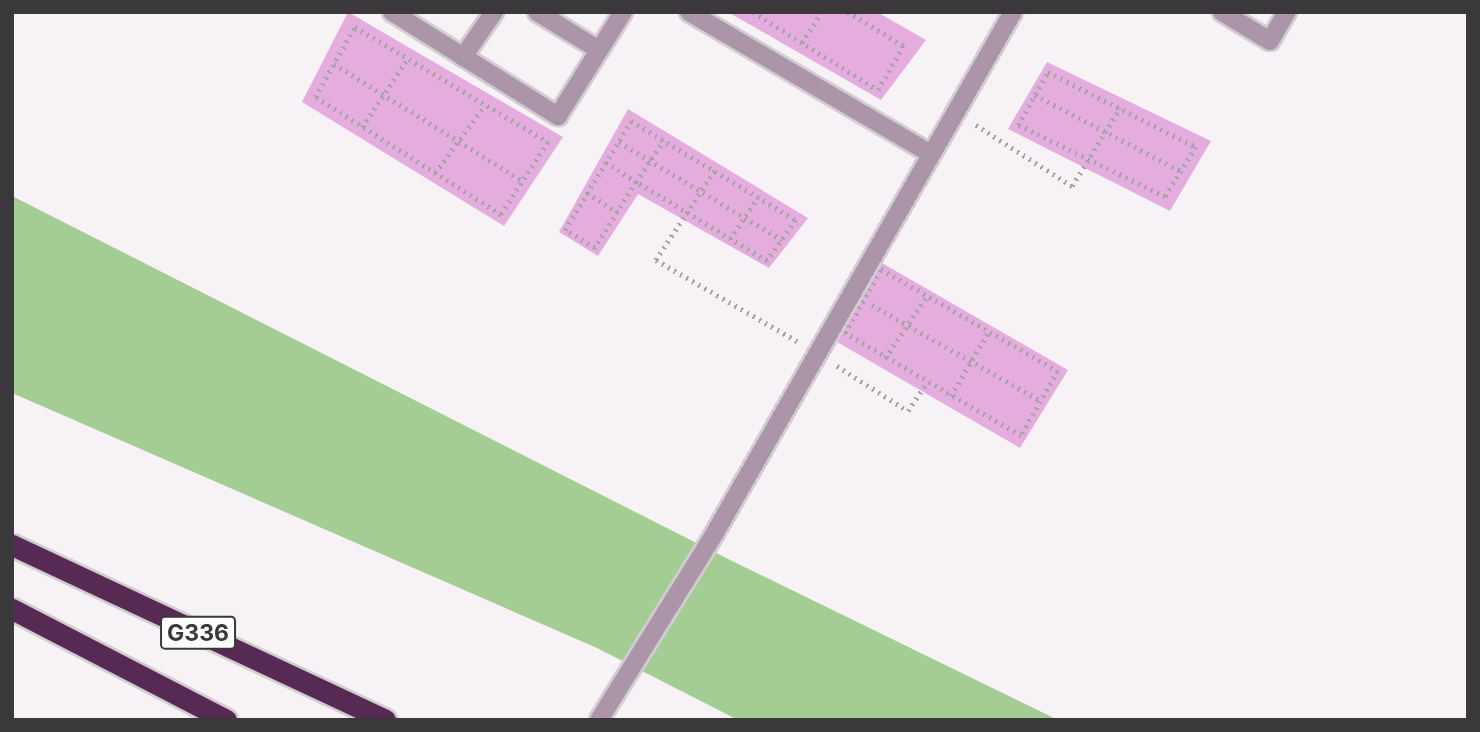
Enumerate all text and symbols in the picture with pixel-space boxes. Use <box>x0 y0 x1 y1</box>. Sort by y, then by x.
road number: G336 <box>160 614 236 652</box>

